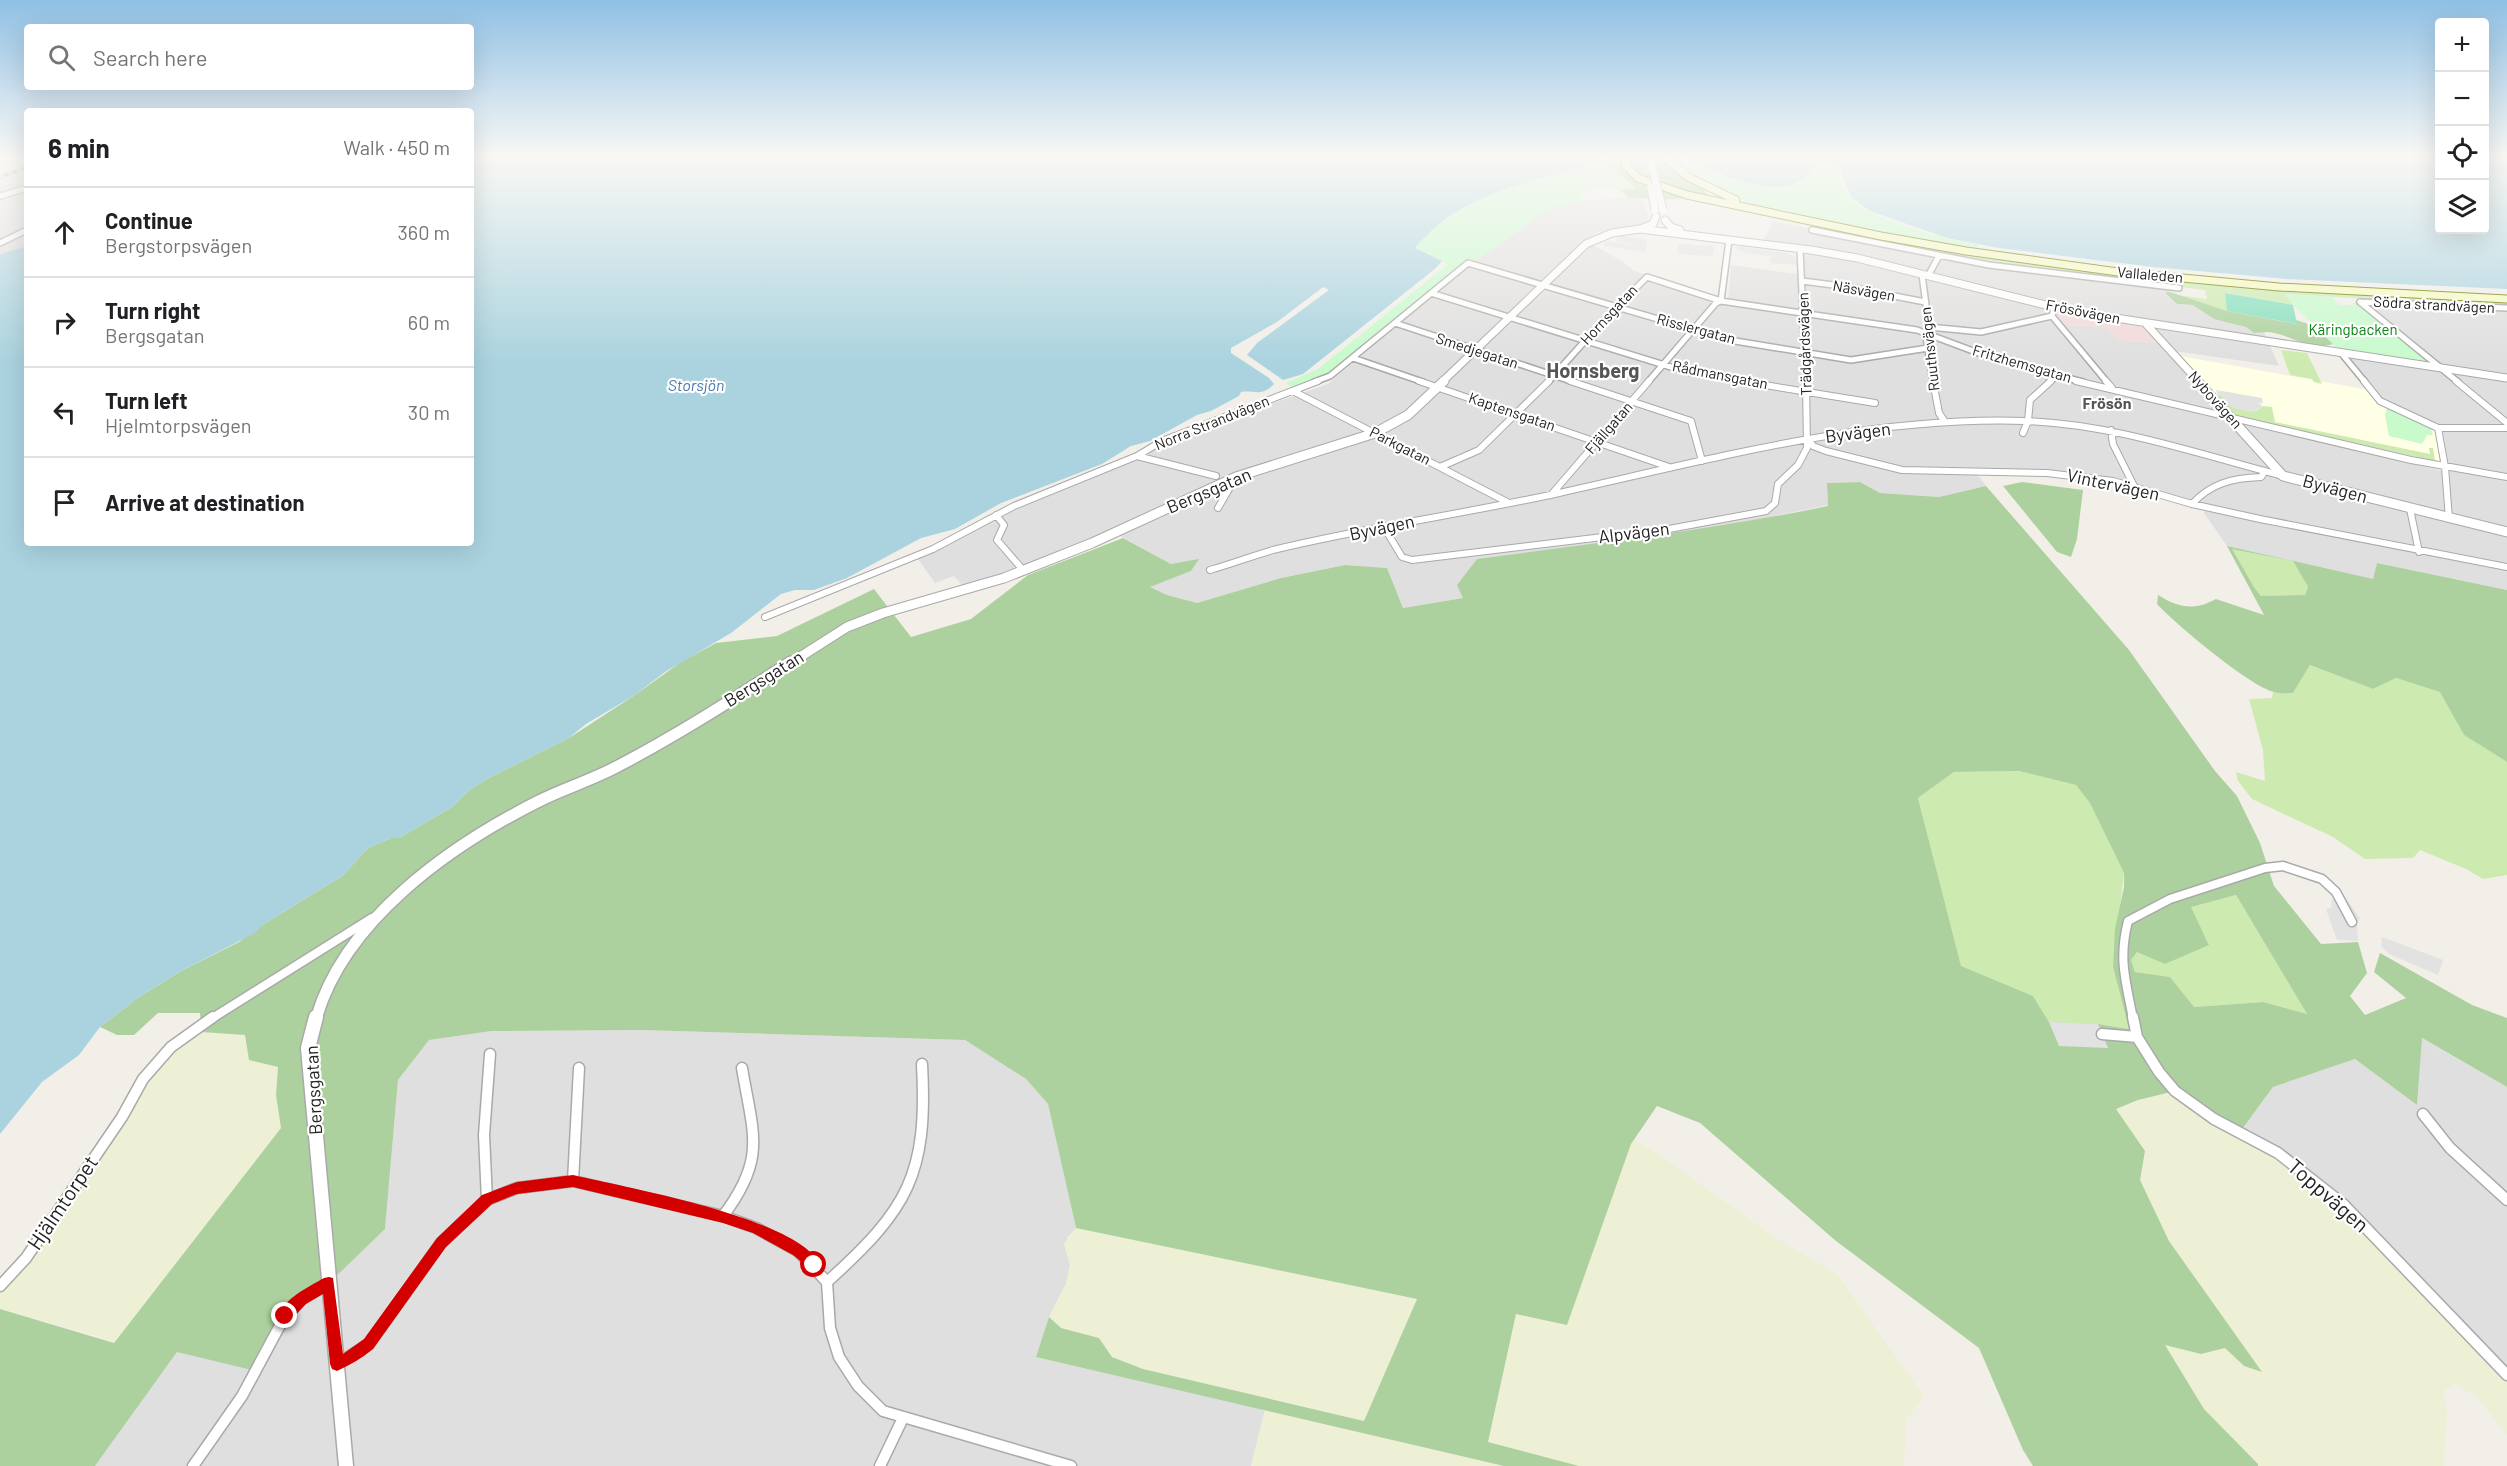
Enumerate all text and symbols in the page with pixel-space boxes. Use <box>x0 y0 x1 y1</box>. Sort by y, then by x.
map controls <box>2435 18 2489 234</box>
button: + <box>2435 18 2489 72</box>
search box <box>24 24 474 90</box>
icon: search <box>45 41 78 74</box>
text: Search here <box>93 44 207 70</box>
button: − <box>2435 72 2489 126</box>
button: locate <box>2435 126 2489 180</box>
text: 6 min <box>48 132 110 163</box>
text: Walk · 450 m <box>343 135 450 159</box>
button: layers <box>2435 180 2489 234</box>
text: Continue <box>105 207 193 233</box>
icon: ahead <box>48 216 81 249</box>
text: 360 m <box>398 220 450 244</box>
text: Bergstorpsvägen <box>105 233 252 257</box>
street label: Vallaleden <box>2116 262 2184 286</box>
street label: Näsvägen <box>1831 276 1897 304</box>
street label: Hornsgatan <box>1576 281 1641 348</box>
street label: Trädgårdsvägen <box>1793 292 1815 396</box>
street label: Södra strandvägen <box>2373 292 2495 316</box>
street label: Frösövägen <box>2044 295 2122 327</box>
text: Turn right <box>105 297 200 323</box>
icon: right <box>48 306 81 339</box>
street label: Ruuthsvägen <box>1916 306 1942 392</box>
street label: Risslergatan <box>1655 309 1738 347</box>
text: 60 m <box>408 310 450 334</box>
park label: Käringbacken <box>2308 320 2398 338</box>
text: Bergsgatan <box>105 323 205 347</box>
street label: Smedjegatan <box>1434 328 1521 372</box>
street label: Fritzhemsgatan <box>1971 340 2074 386</box>
street label: Rådmansgatan <box>1671 356 1770 392</box>
district label: Hornsberg <box>1547 358 1639 382</box>
street label: Nybovägen <box>2185 367 2246 432</box>
water label: Storsjön <box>668 375 724 394</box>
text: Turn left <box>105 387 188 413</box>
street label: Kaptensgatan <box>1467 388 1558 434</box>
street label: Norra Strandvägen <box>1152 391 1272 453</box>
district label: Frösön <box>2083 393 2131 412</box>
icon: left <box>48 396 81 429</box>
street label: Fjällgatan <box>1581 397 1636 457</box>
text: 30 m <box>408 400 450 424</box>
text: Hjelmtorpsvägen <box>105 413 252 437</box>
street label: Byvägen <box>1824 417 1892 447</box>
street label: Parkgatan <box>1367 422 1434 468</box>
street label: Bergsgatan <box>1163 462 1254 518</box>
street label: Vintervägen <box>2065 463 2162 505</box>
street label: Byvägen <box>2301 469 2370 507</box>
icon: arrive <box>48 486 81 519</box>
text: Arrive at destination <box>105 489 304 515</box>
street label: Byvägen <box>1347 509 1416 545</box>
street label: Alpvägen <box>1597 517 1671 547</box>
street label: Bergsgatan <box>720 645 807 711</box>
street label: Bergsgatan <box>300 1045 326 1135</box>
street label: Hjälmtorpet <box>21 1150 102 1254</box>
street label: Toppvägen <box>2283 1153 2375 1237</box>
route start <box>800 1251 826 1277</box>
route end <box>271 1302 297 1328</box>

